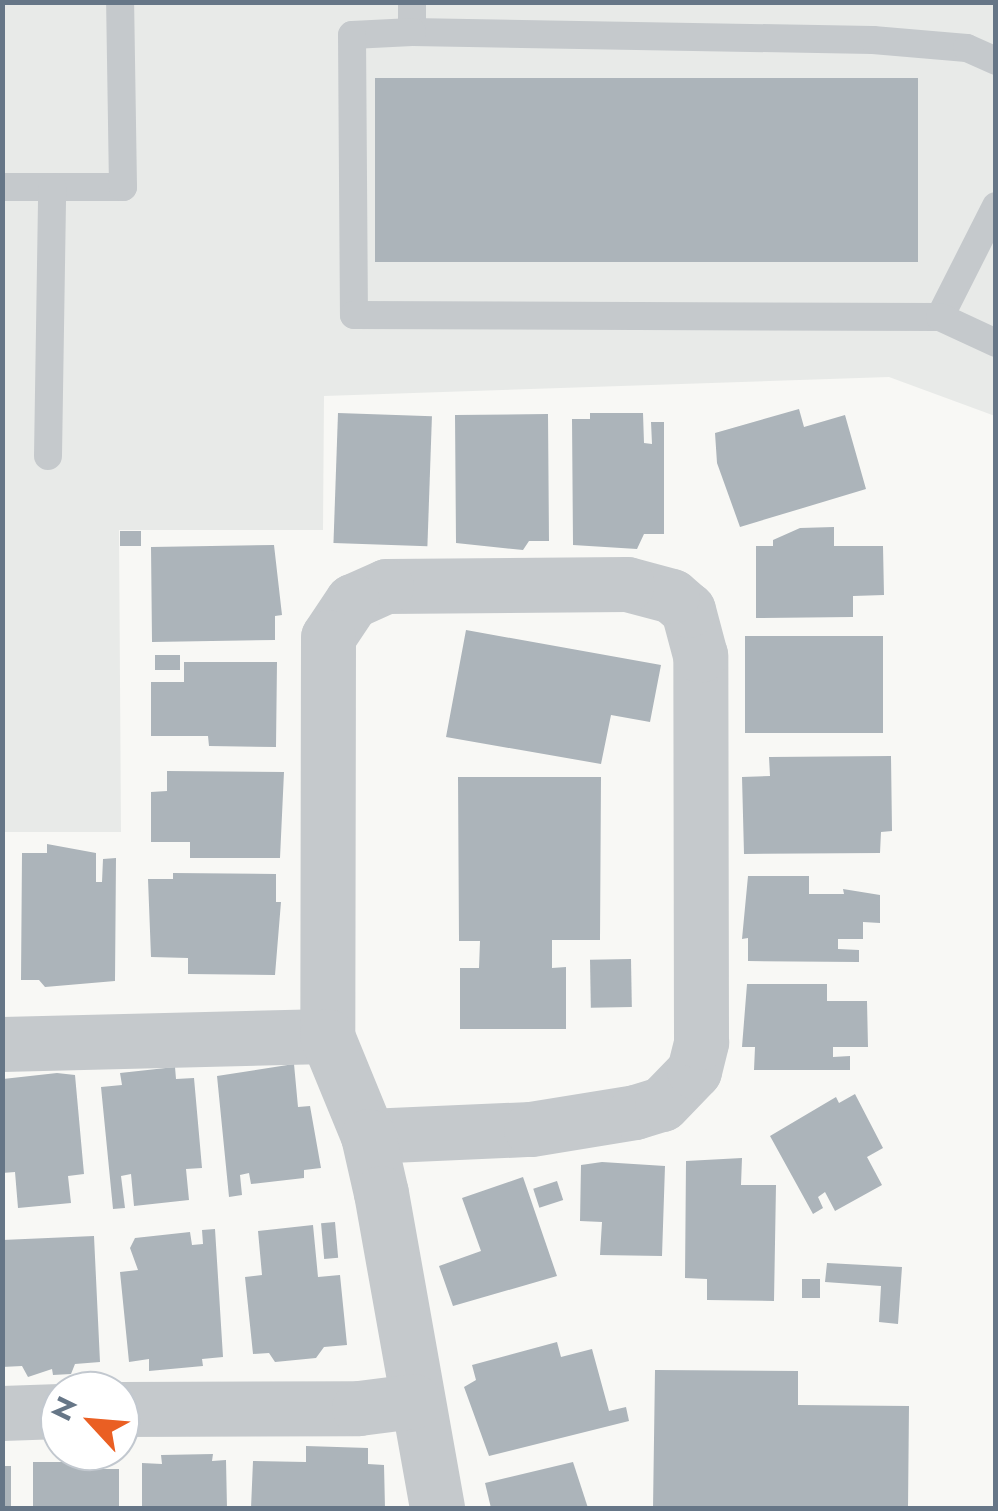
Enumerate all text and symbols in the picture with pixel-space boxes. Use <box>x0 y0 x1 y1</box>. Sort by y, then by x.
north arrow <box>40 1371 140 1471</box>
text: N <box>41 1390 88 1427</box>

